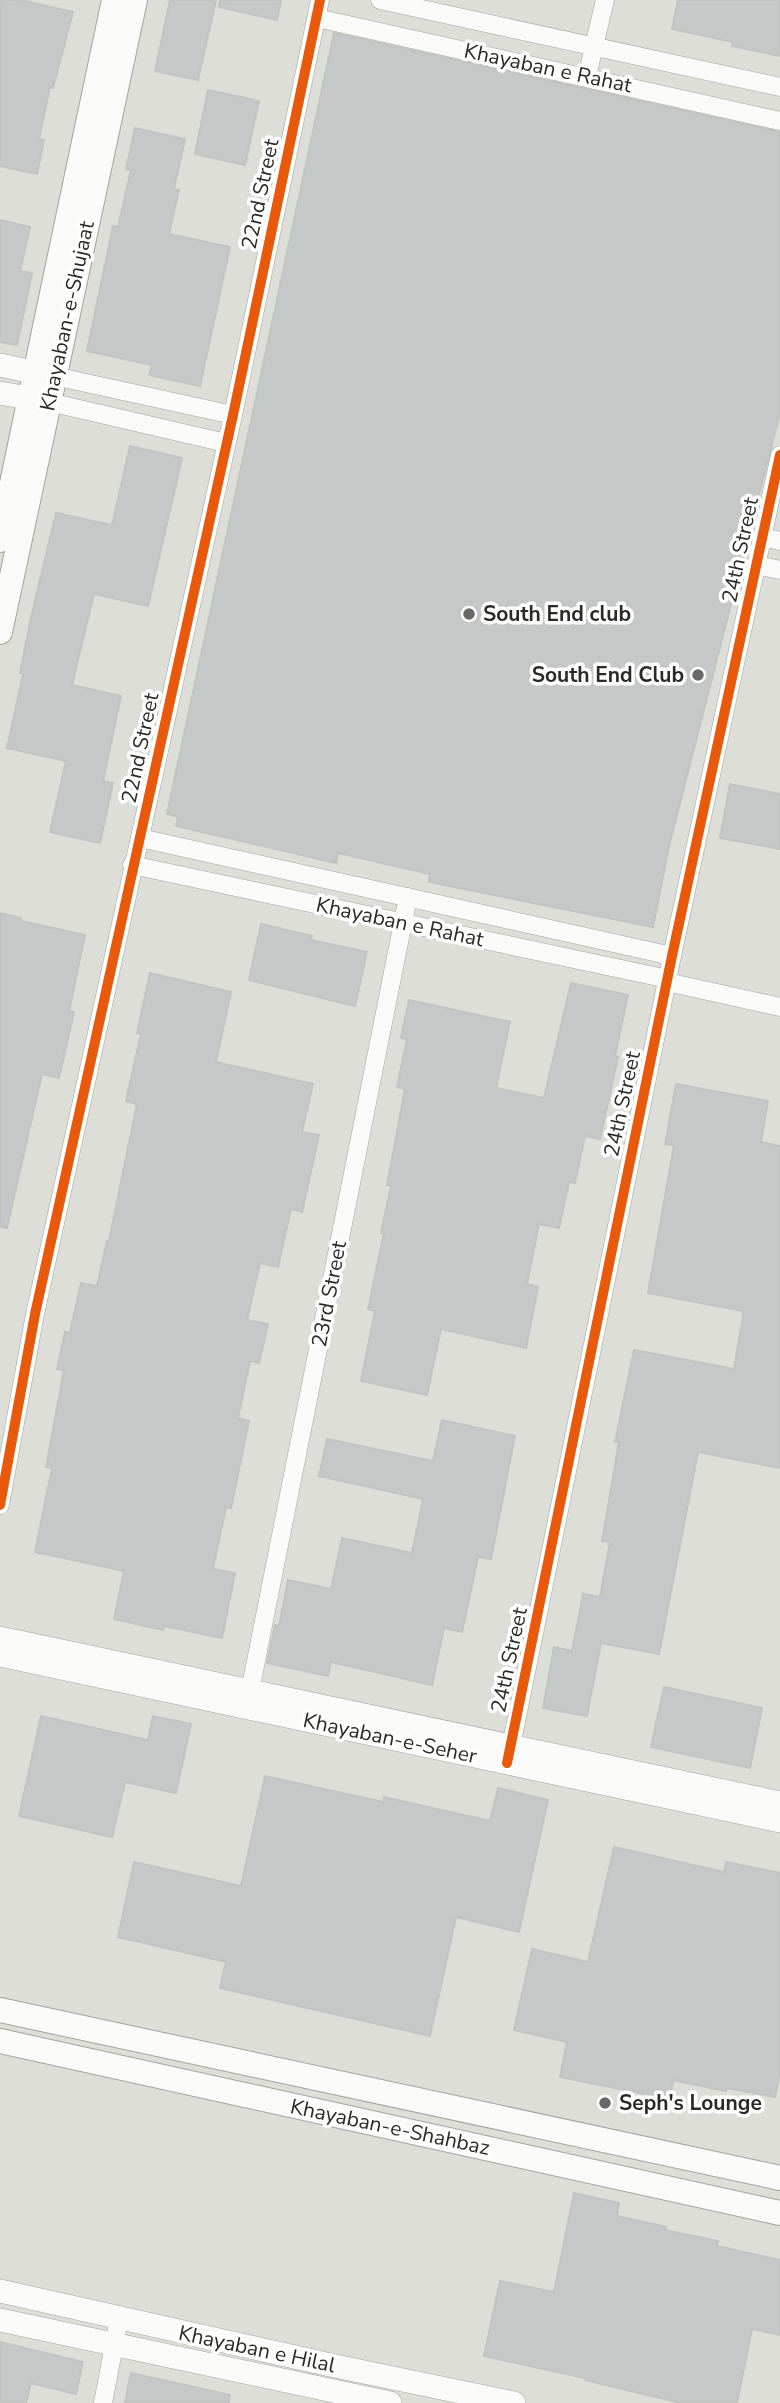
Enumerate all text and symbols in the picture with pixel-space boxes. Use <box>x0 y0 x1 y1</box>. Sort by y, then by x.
street label: Khayaban e Rahat <box>462 37 635 100</box>
street label: 22nd Street <box>235 136 285 252</box>
street label: Khayaban-e-Shujaat <box>33 218 101 414</box>
street label: 24th Street <box>715 494 765 605</box>
place label: South End club <box>483 600 631 628</box>
marker: South End club <box>461 606 477 622</box>
place label: South End Club <box>532 661 684 689</box>
marker: South End Club <box>690 667 706 683</box>
street label: 22nd Street <box>115 690 165 806</box>
street label: Khayaban e Rahat <box>314 891 487 954</box>
street label: 24th Street <box>597 1048 647 1159</box>
street label: 23rd Street <box>305 1238 353 1349</box>
street label: 24th Street <box>484 1604 534 1715</box>
street label: Khayaban-e-Seher <box>301 1706 480 1770</box>
place label: Seph's Lounge <box>619 2089 762 2117</box>
street label: Khayaban-e-Shahbaz <box>288 2092 493 2162</box>
marker: Seph's Lounge <box>597 2095 613 2111</box>
street label: Khayaban e Hilal <box>176 2319 339 2379</box>

